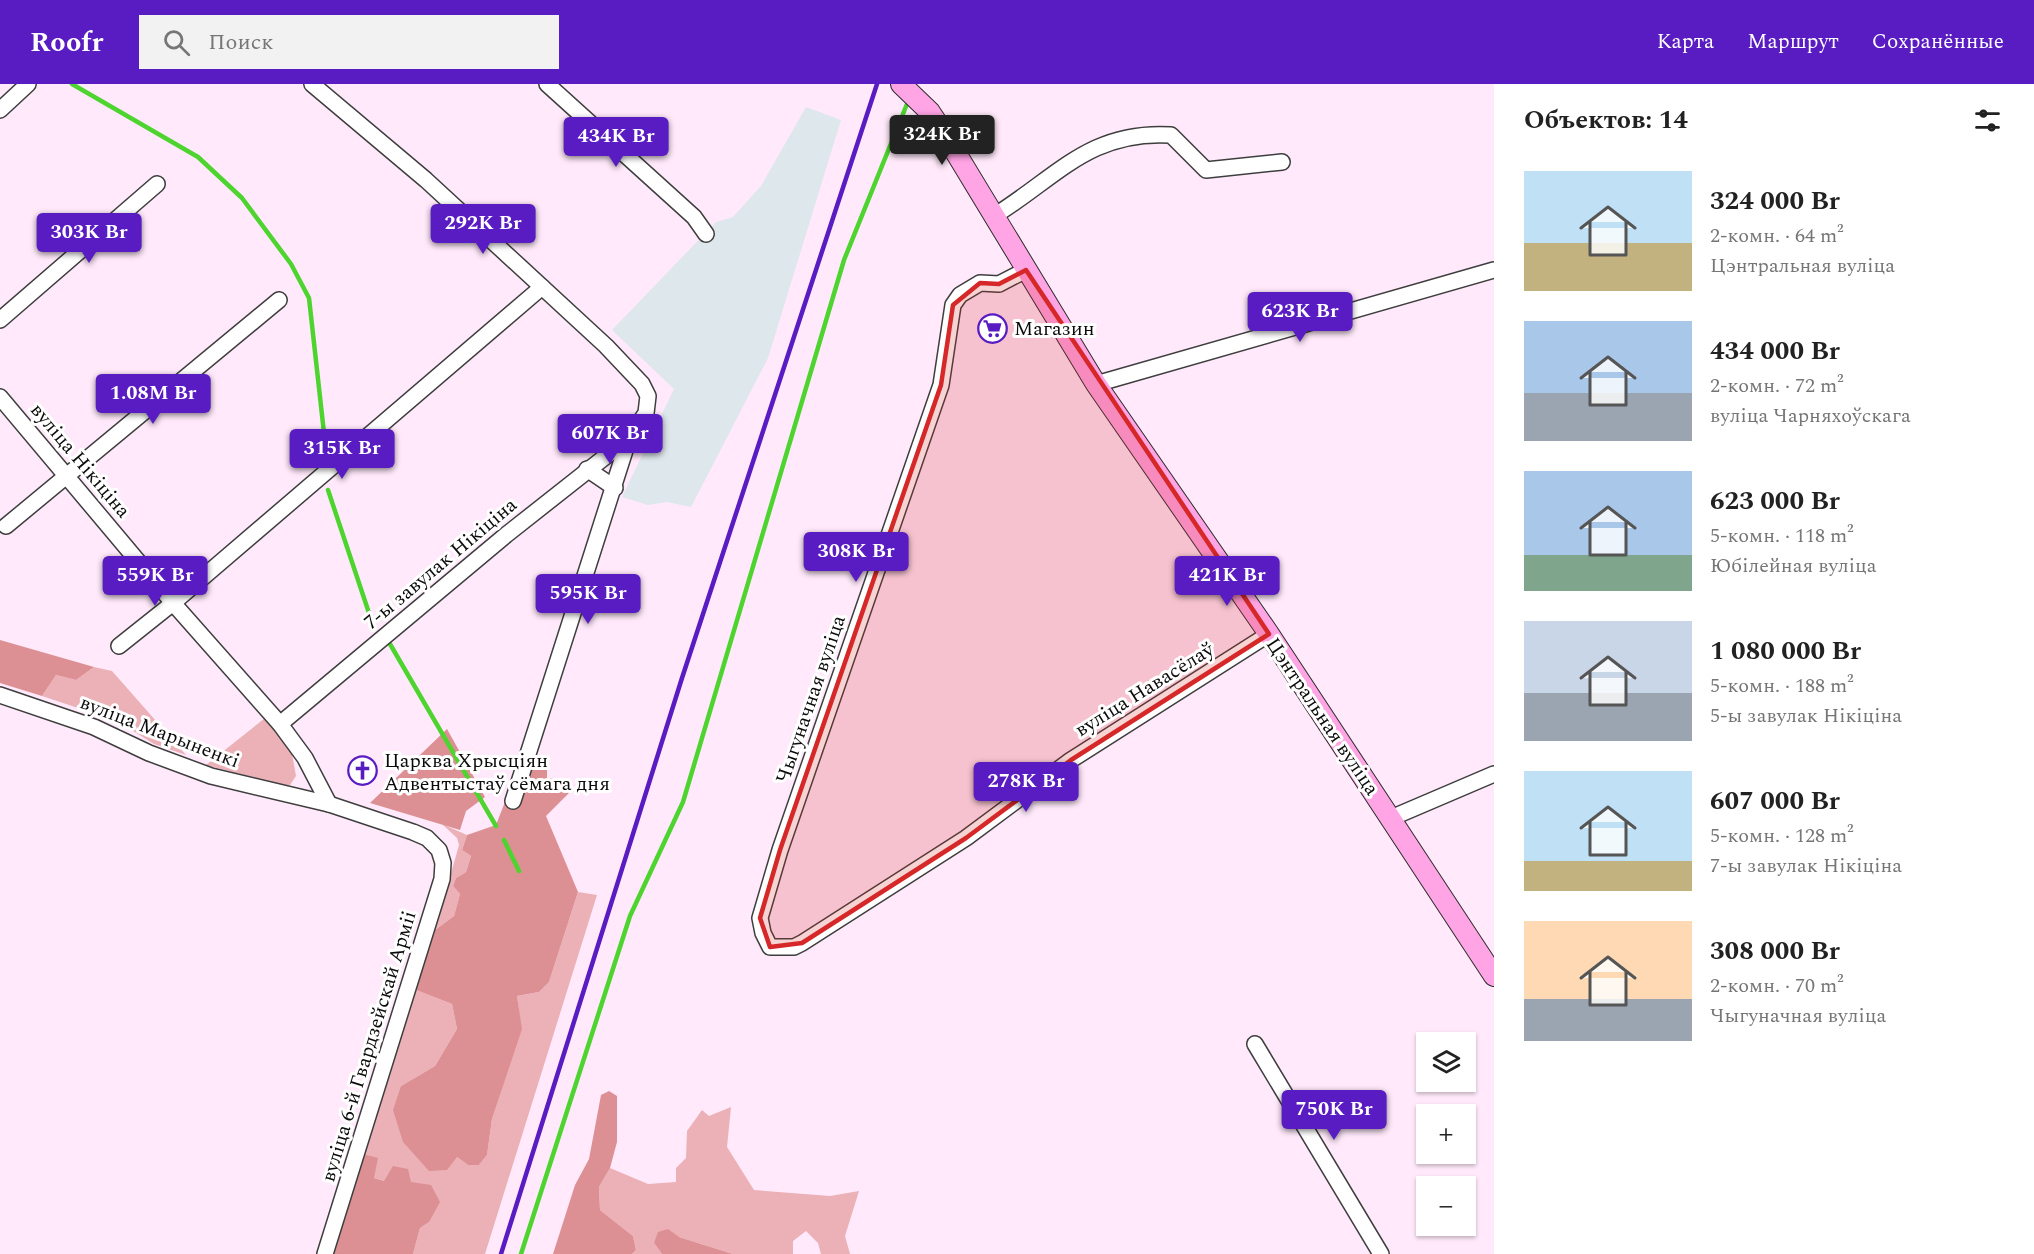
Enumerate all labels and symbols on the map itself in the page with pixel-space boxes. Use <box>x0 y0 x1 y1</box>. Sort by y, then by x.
pin: 324K Br <box>887 115 997 166</box>
pin: 434K Br <box>561 117 671 168</box>
pin: 292K Br <box>428 204 538 255</box>
pin: 303K Br <box>34 213 144 264</box>
pin: 623K Br <box>1245 292 1355 343</box>
supermarket icon: Магазин <box>977 312 1009 344</box>
place label: Магазин <box>1014 314 1095 344</box>
pin: 1.08M Br <box>91 374 215 425</box>
street label: вуліца Нікіціна <box>23 396 138 525</box>
pin: 607K Br <box>555 414 665 465</box>
pin: 315K Br <box>287 429 397 480</box>
street label: 7-ы завулак Нікіціна <box>357 490 524 637</box>
pin: 308K Br <box>801 532 911 583</box>
pin: 559K Br <box>100 556 210 607</box>
pin: 421K Br <box>1172 556 1282 607</box>
pin: 595K Br <box>533 574 643 625</box>
street label: Чыгуначная вуліца <box>768 611 854 787</box>
street label: Цэнтральная вуліца <box>1258 631 1386 802</box>
street label: вуліца Навасёлаў <box>1069 634 1221 745</box>
street label: вуліца Марыненкі <box>75 688 244 776</box>
place label: Царква Хрысціян Адвентыстаў сёмага дня <box>384 746 610 799</box>
church icon: Царква Хрысціян Адвентыстаў сёмага дня <box>347 755 379 787</box>
pin: 278K Br <box>971 762 1081 813</box>
street label: вуліца 6-й Гвардзейскай Арміі <box>313 907 425 1186</box>
pin: 750K Br <box>1279 1090 1389 1141</box>

